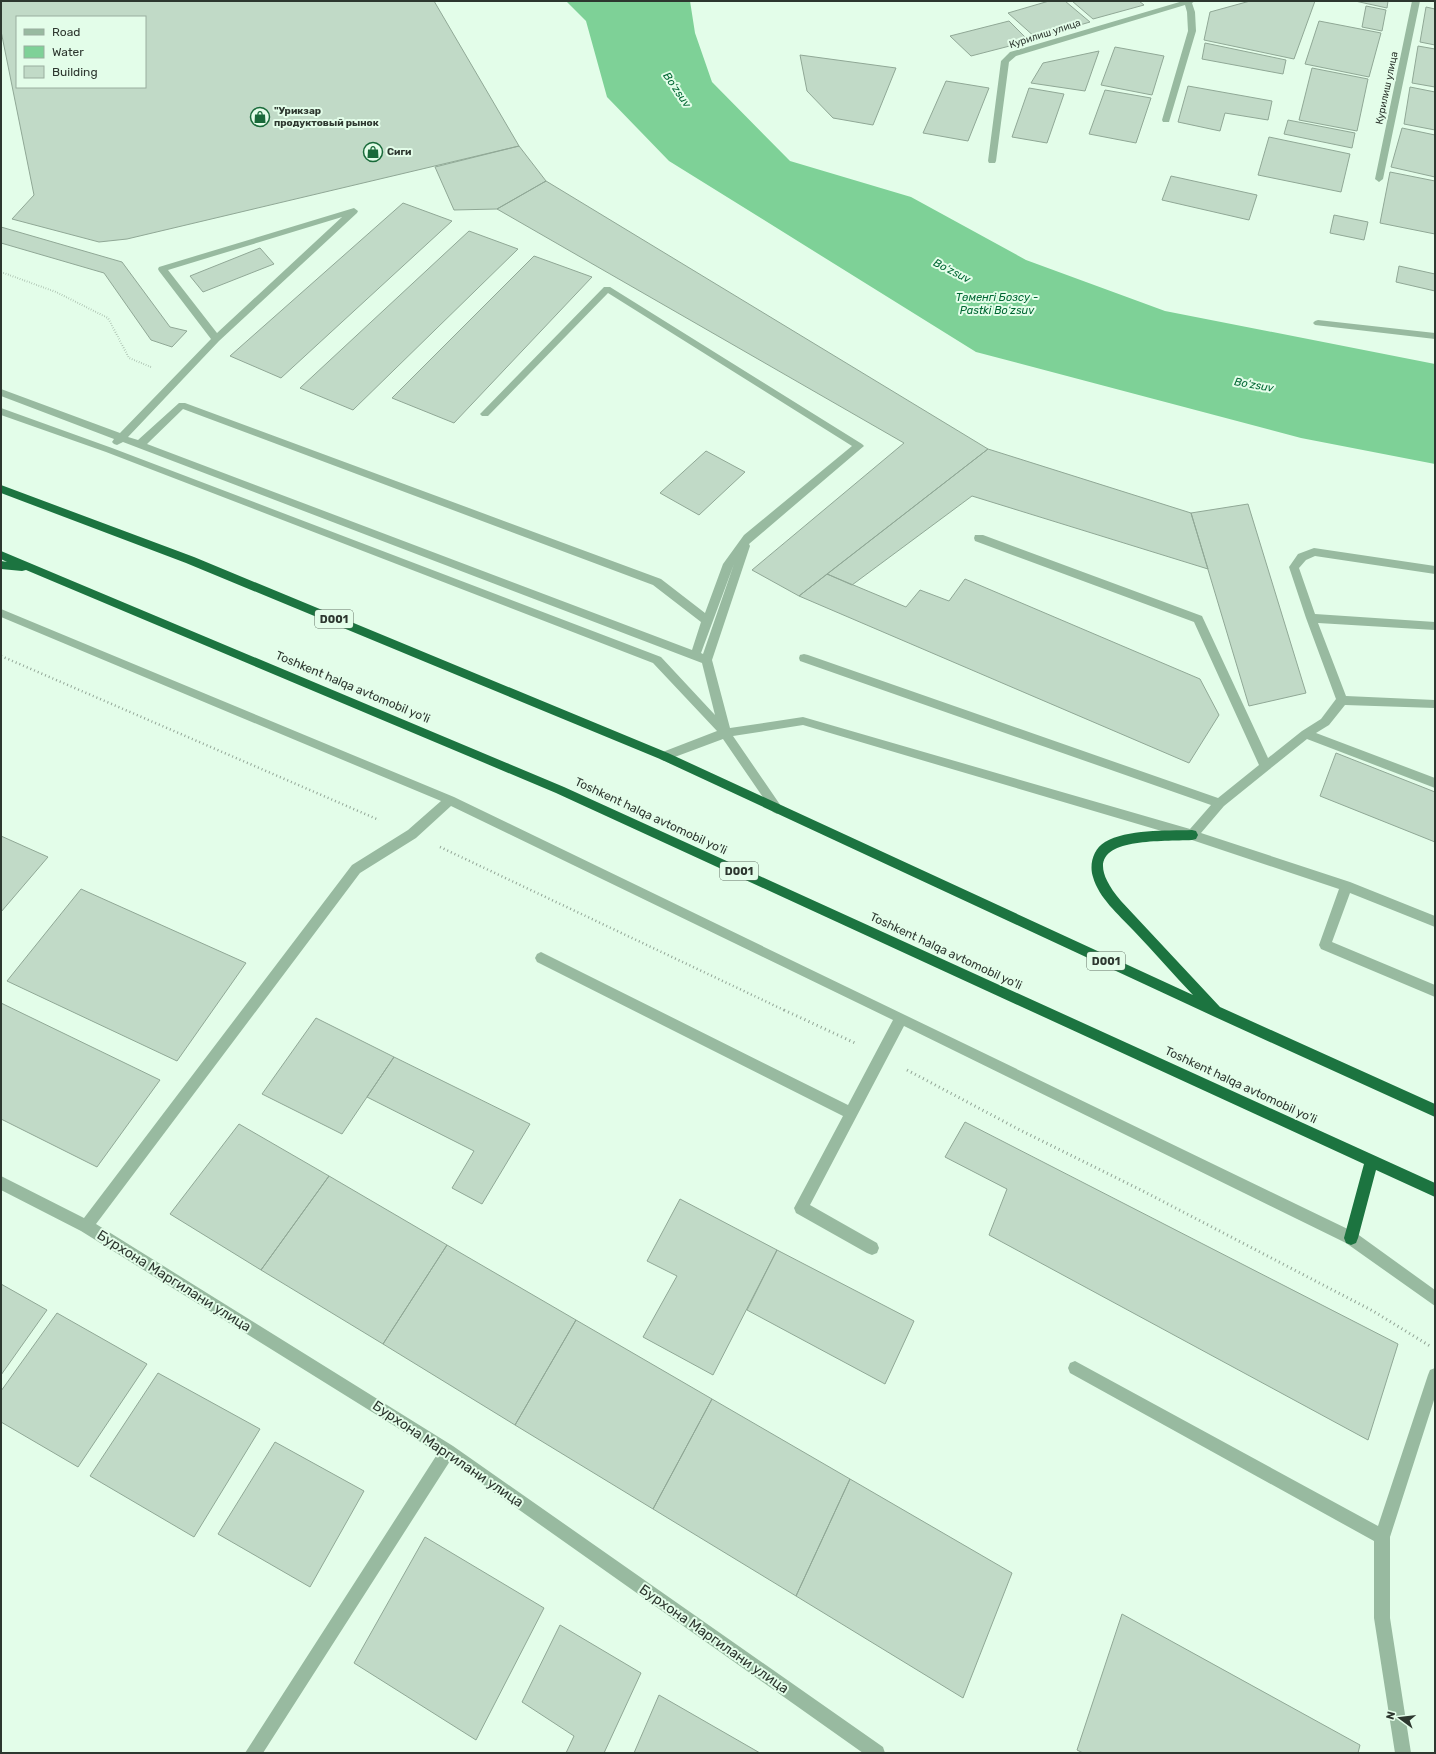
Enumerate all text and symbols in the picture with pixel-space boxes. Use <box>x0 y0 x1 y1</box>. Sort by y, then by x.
legend <box>16 16 146 88</box>
street label: Курилиш улица <box>1008 17 1082 51</box>
text: Road <box>52 25 80 39</box>
text: Water <box>52 45 84 59</box>
street label: Курилиш улица <box>1373 50 1401 126</box>
text: Building <box>52 65 98 79</box>
water label: Boʻzsuv <box>660 70 694 111</box>
place label: "Урикзар продуктовый рынок <box>274 105 379 129</box>
shop icon: "Урикзар продуктовый рынок <box>249 106 271 128</box>
shop icon: Сиги <box>362 141 384 163</box>
place label: Сиги <box>387 146 411 158</box>
water label: Boʻzsuv <box>931 256 974 286</box>
water label: Төменгі Бозсу - Pastki Boʻzsuv <box>956 291 1038 317</box>
water label: Boʻzsuv <box>1233 375 1276 395</box>
road number: D001 <box>315 610 353 628</box>
street label: Toshkent halqa avtomobil yo'li <box>274 648 432 726</box>
street label: Toshkent halqa avtomobil yo'li <box>573 774 729 858</box>
road number: D001 <box>720 862 758 880</box>
street label: Toshkent halqa avtomobil yo'li <box>868 909 1024 993</box>
road number: D001 <box>1087 952 1125 970</box>
street label: Toshkent halqa avtomobil yo'li <box>1163 1043 1319 1127</box>
street label: Бурхона Маргилани улица <box>94 1226 254 1336</box>
street label: Бурхона Маргилани улица <box>369 1397 527 1511</box>
street label: Бурхона Маргилани улица <box>636 1581 792 1697</box>
north arrow <box>1380 1698 1420 1738</box>
text: N <box>1384 1710 1398 1721</box>

